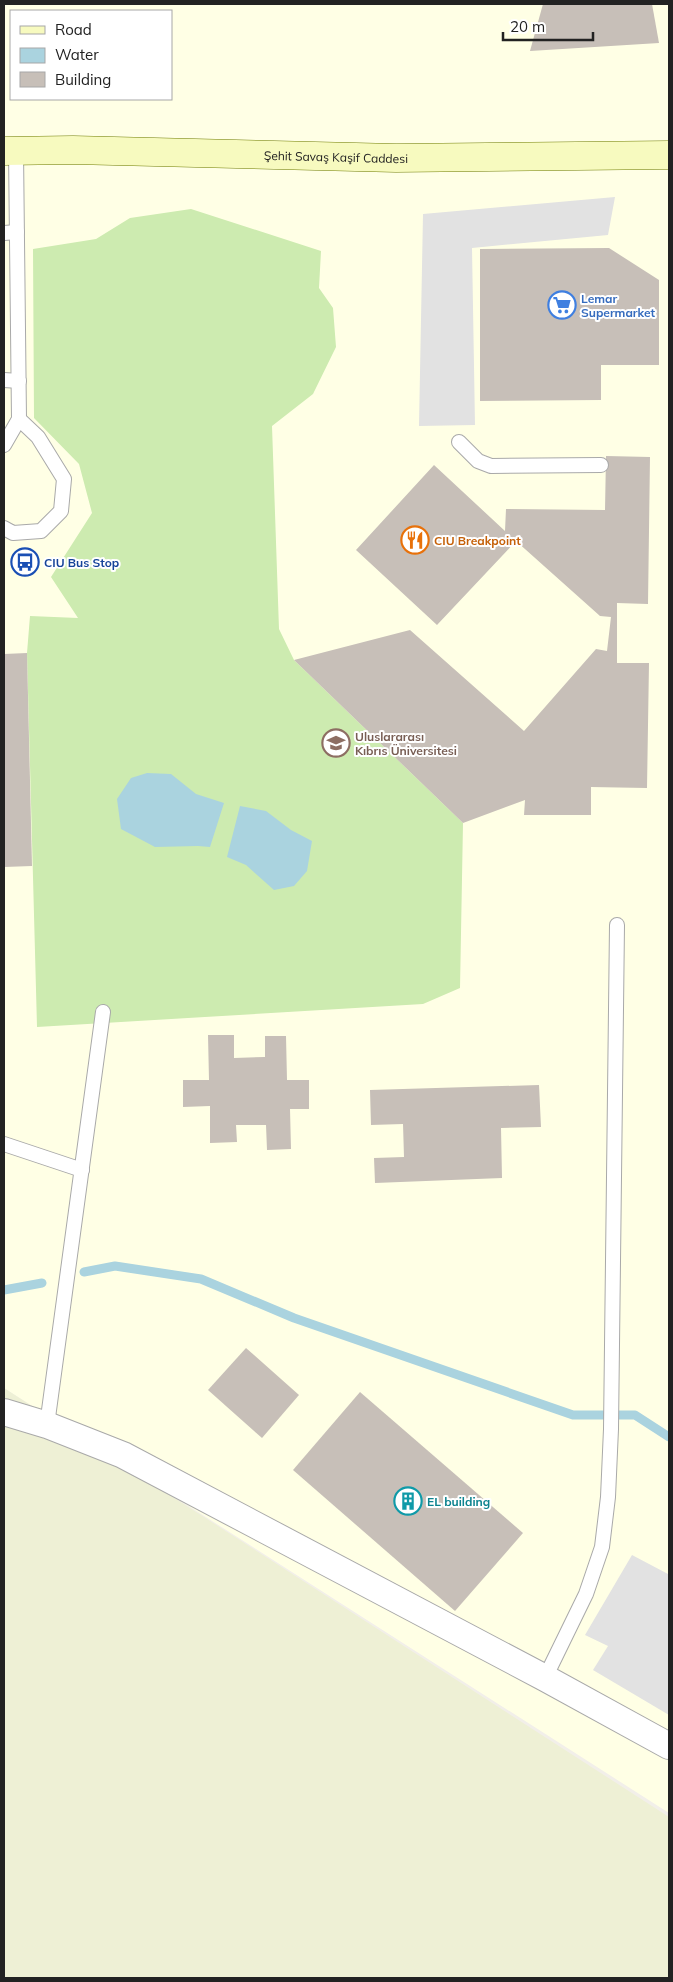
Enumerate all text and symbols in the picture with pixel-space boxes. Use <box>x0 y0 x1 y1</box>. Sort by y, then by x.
legend <box>10 10 172 100</box>
scale bar <box>503 10 593 42</box>
text: 20 m <box>510 17 545 36</box>
text: Road <box>55 20 92 39</box>
text: Water <box>55 45 99 64</box>
text: Building <box>55 70 111 89</box>
street label: Şehit Savaş Kaşif Caddesi <box>264 147 408 166</box>
supermarket icon: Lemar Supermarket <box>547 290 577 320</box>
place label: Lemar Supermarket <box>581 291 656 320</box>
restaurant icon: CIU Breakpoint <box>400 525 430 555</box>
place label: CIU Breakpoint <box>434 533 521 548</box>
bus stop icon: CIU Bus Stop <box>10 547 40 577</box>
place label: CIU Bus Stop <box>44 555 119 570</box>
school or university icon: Uluslararası Kıbrıs Üniversitesi <box>321 728 351 758</box>
place label: Uluslararası Kıbrıs Üniversitesi <box>355 729 457 758</box>
building icon: EL building <box>393 1486 423 1516</box>
place label: EL building <box>427 1494 490 1509</box>

